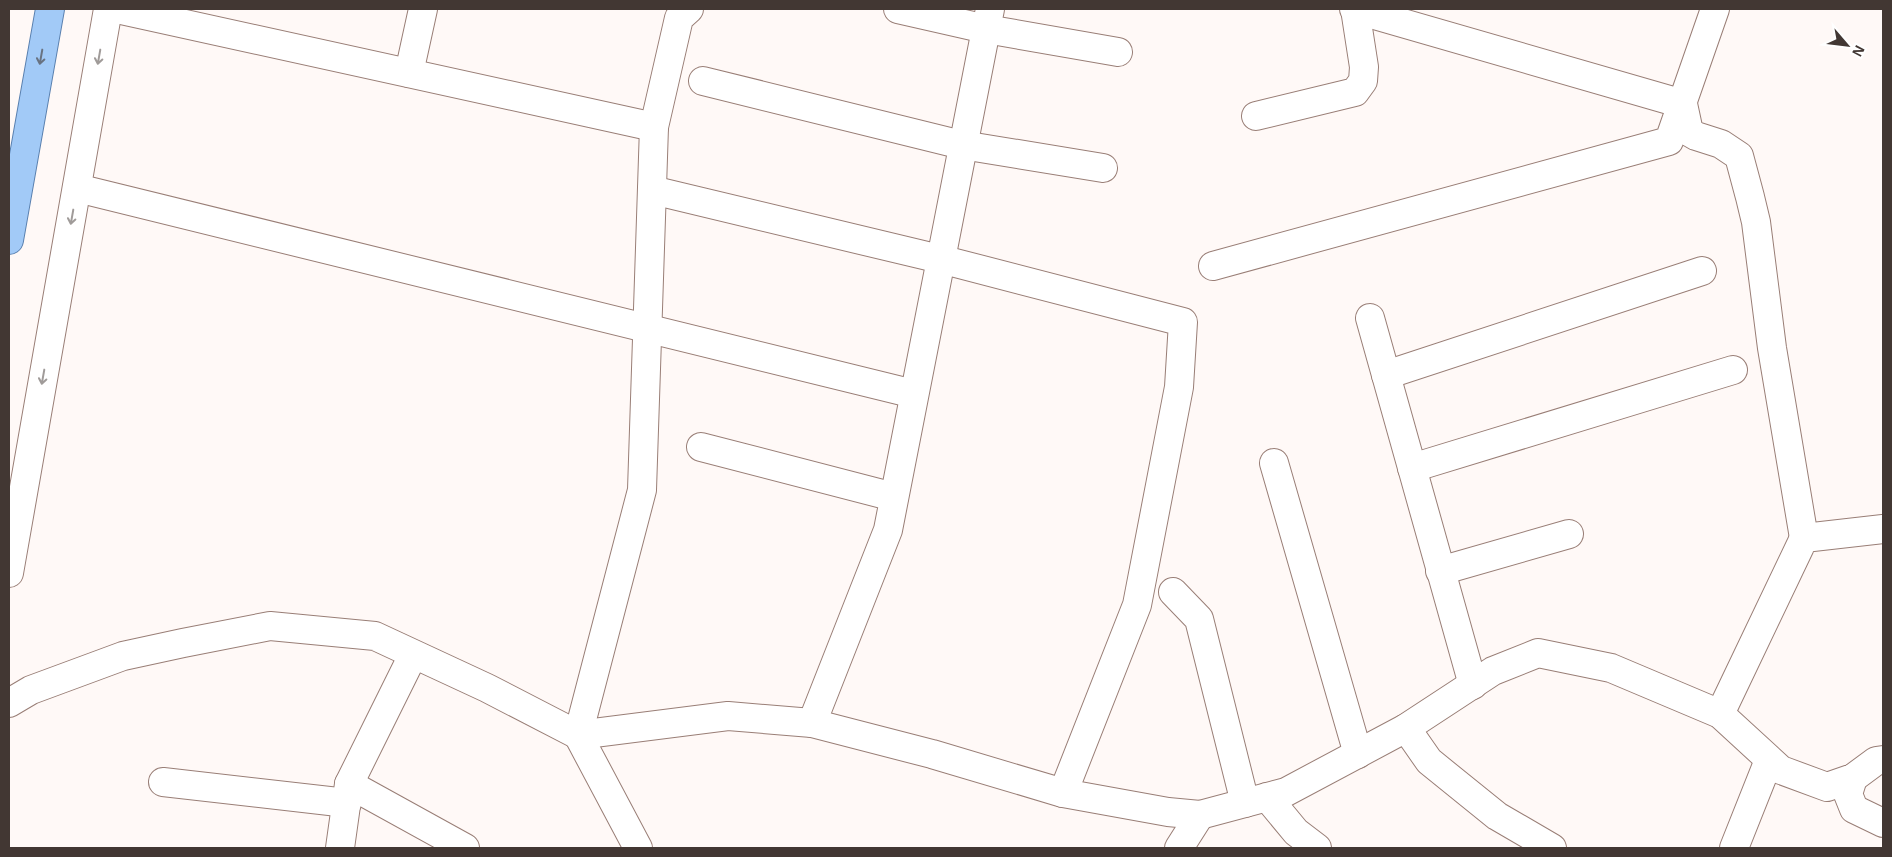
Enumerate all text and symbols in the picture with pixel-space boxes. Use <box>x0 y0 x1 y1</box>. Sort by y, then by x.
north arrow <box>1822 20 1872 70</box>
text: N <box>1849 43 1868 59</box>
one-way arrow <box>36 48 46 64</box>
one-way arrow <box>94 48 104 64</box>
one-way arrow <box>66 209 76 225</box>
one-way arrow <box>38 369 48 385</box>

